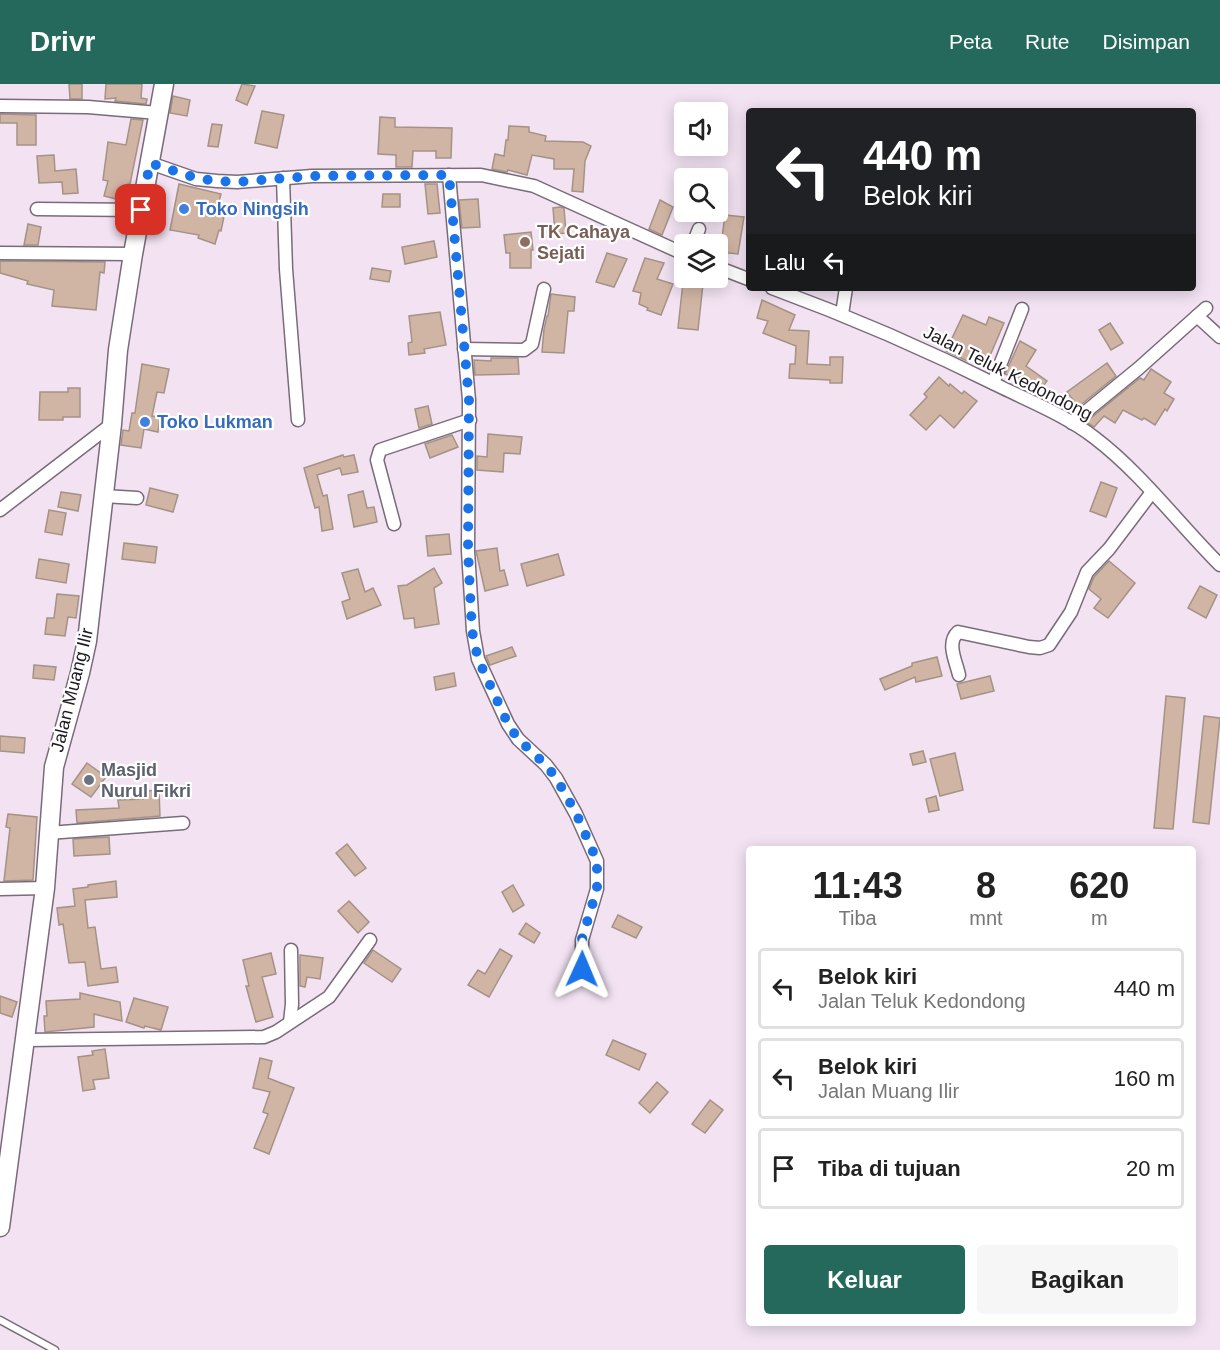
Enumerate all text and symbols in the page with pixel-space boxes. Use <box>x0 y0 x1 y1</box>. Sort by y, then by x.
text: Drivr <box>30 26 95 57</box>
text: Peta <box>949 30 992 53</box>
text: Rute <box>1025 30 1069 53</box>
text: Disimpan <box>1102 30 1190 53</box>
map controls <box>674 102 728 288</box>
button: sound <box>674 102 728 156</box>
icon: left <box>764 132 842 210</box>
text: 440 m <box>863 132 982 179</box>
button: search <box>674 168 728 222</box>
text: Belok kiri <box>863 181 973 211</box>
pin <box>115 184 166 235</box>
icon: arrive <box>124 193 157 226</box>
place label: Toko Ningsih <box>196 199 309 219</box>
marker: Toko Ningsih <box>177 202 191 216</box>
place label: TK Cahaya Sejati <box>537 222 631 263</box>
button: layers <box>674 234 728 288</box>
marker: TK Cahaya Sejati <box>518 235 532 249</box>
icon: left <box>818 246 851 279</box>
text: Lalu <box>764 250 806 275</box>
street label: Jalan Teluk Kedondong <box>920 322 1096 424</box>
place label: Toko Lukman <box>157 412 273 432</box>
marker: Toko Lukman <box>138 415 152 429</box>
street label: Jalan Muang Ilir <box>47 626 97 754</box>
place label: Masjid Nurul Fikri <box>101 760 191 801</box>
marker: Masjid Nurul Fikri <box>82 773 96 787</box>
text: 11:43 <box>813 865 903 906</box>
text: 8 <box>976 865 996 906</box>
text: 620 <box>1069 865 1129 906</box>
text: Tiba <box>839 907 877 929</box>
text: mnt <box>969 907 1003 929</box>
text: m <box>1091 907 1108 929</box>
position arrow <box>550 937 614 1001</box>
text: Belok kiri <box>818 964 917 989</box>
icon: left <box>767 972 800 1005</box>
text: 440 m <box>1114 976 1175 1001</box>
text: Jalan Teluk Kedondong <box>818 990 1026 1012</box>
text: Belok kiri <box>818 1054 917 1079</box>
icon: left <box>767 1062 800 1095</box>
text: 160 m <box>1114 1066 1175 1091</box>
text: Jalan Muang Ilir <box>818 1080 959 1102</box>
icon: arrive <box>767 1152 800 1185</box>
text: Tiba di tujuan <box>818 1156 961 1181</box>
text: 20 m <box>1126 1156 1175 1181</box>
button: Keluar <box>764 1245 965 1314</box>
button: Bagikan <box>977 1245 1178 1314</box>

